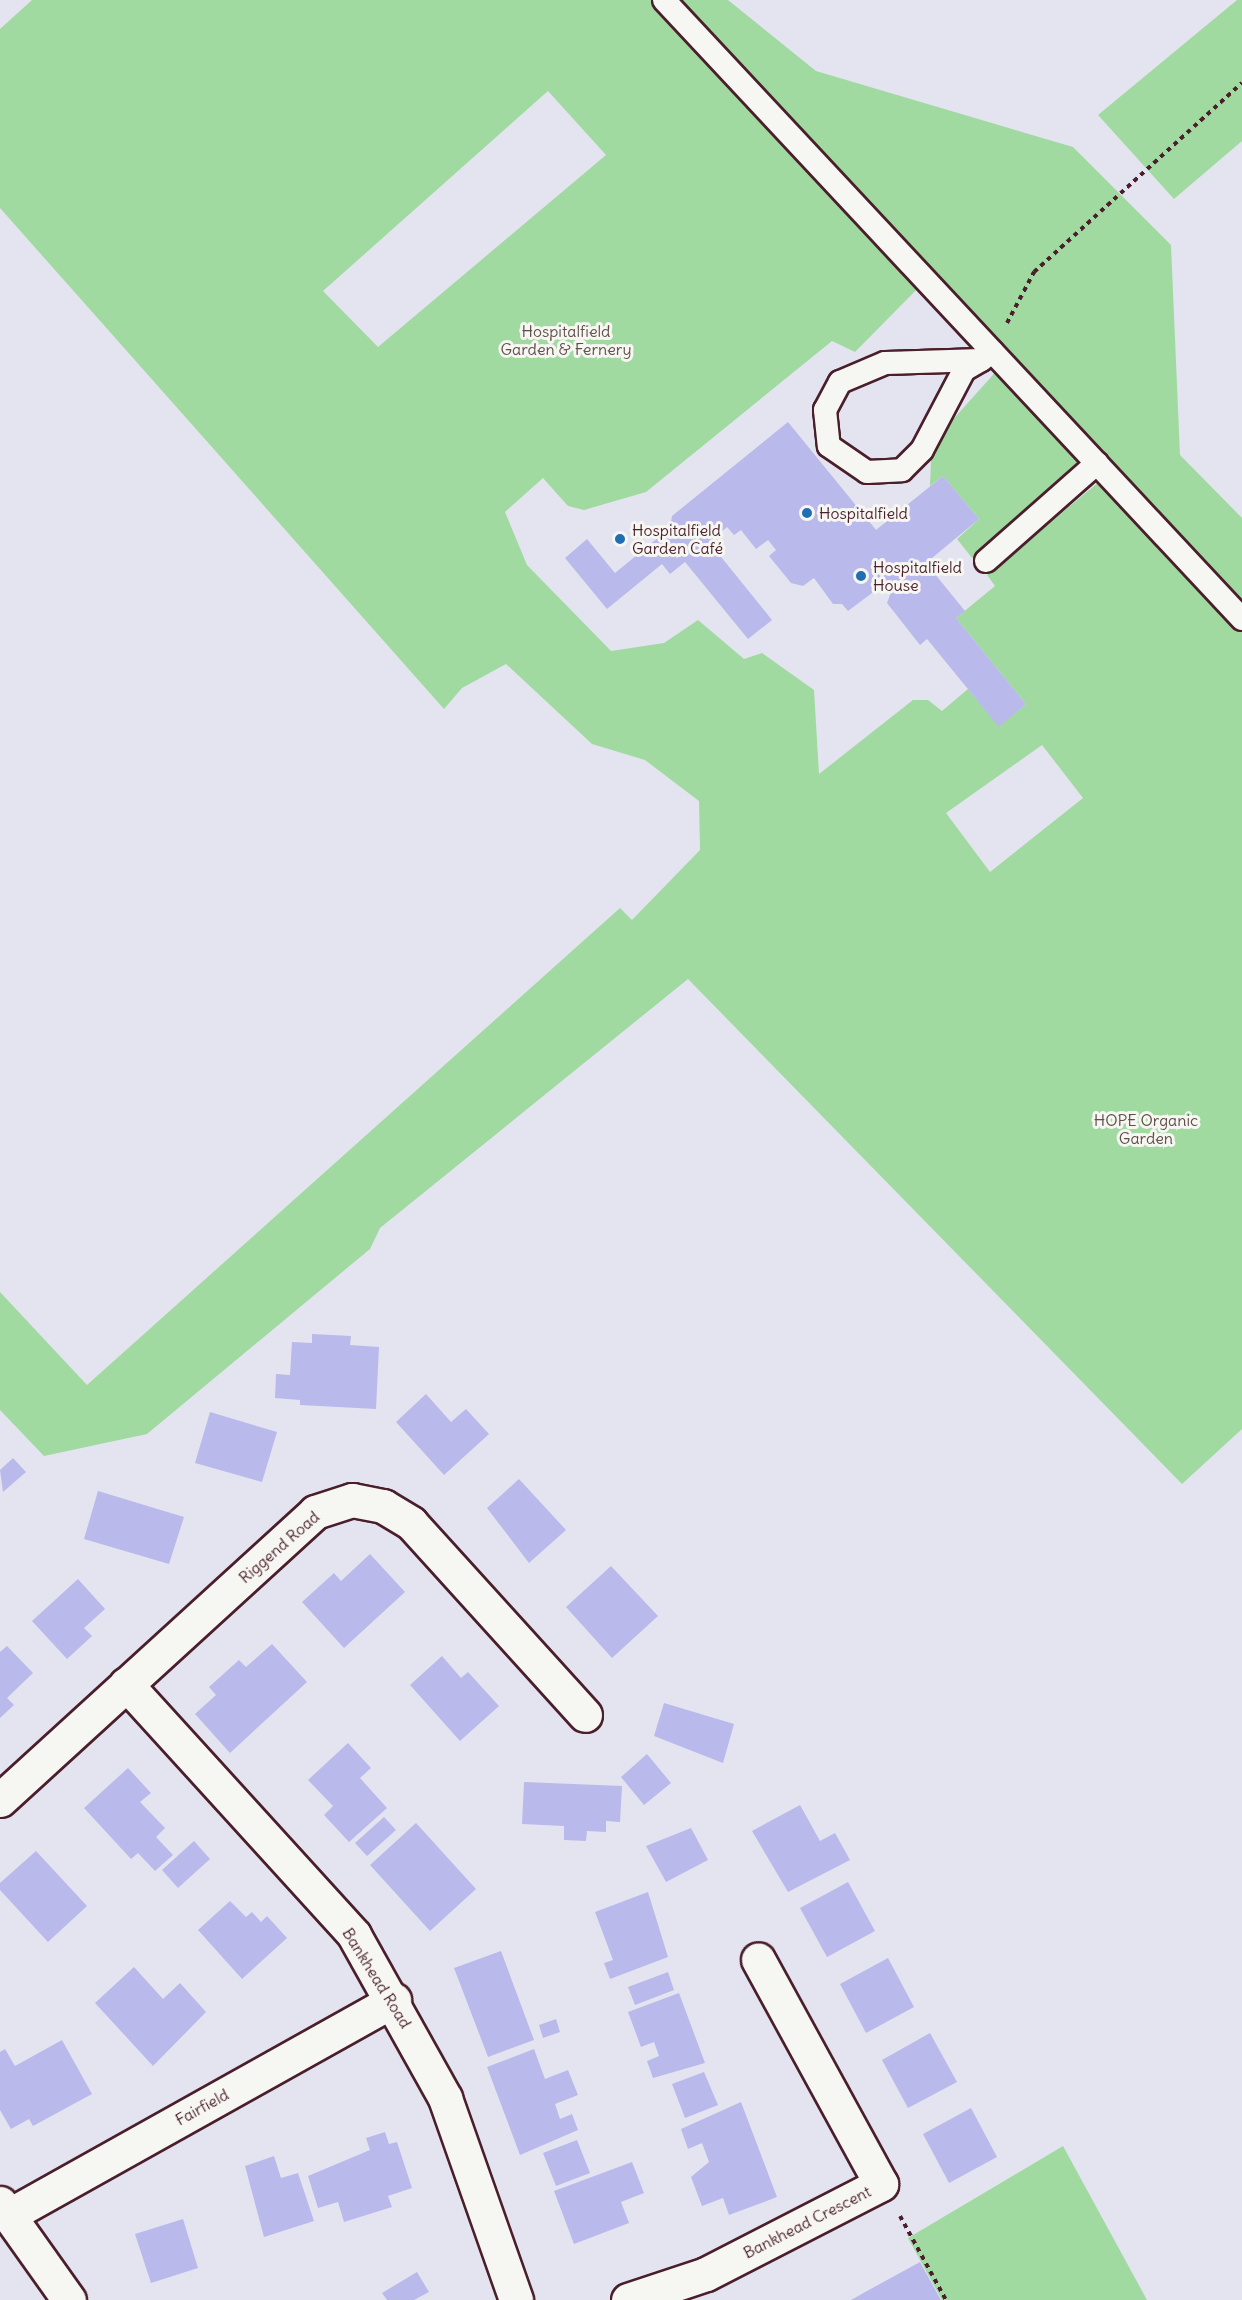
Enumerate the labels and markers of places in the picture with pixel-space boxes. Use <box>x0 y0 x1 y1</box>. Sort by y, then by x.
place label: Hospitalfield <box>819 503 908 523</box>
marker: Hospitalfield <box>800 506 814 520</box>
place label: Hospitalfield Garden Café <box>632 520 723 558</box>
marker: Hospitalfield Garden Café <box>613 532 627 546</box>
place label: Hospitalfield House <box>873 557 962 595</box>
marker: Hospitalfield House <box>854 569 868 583</box>

